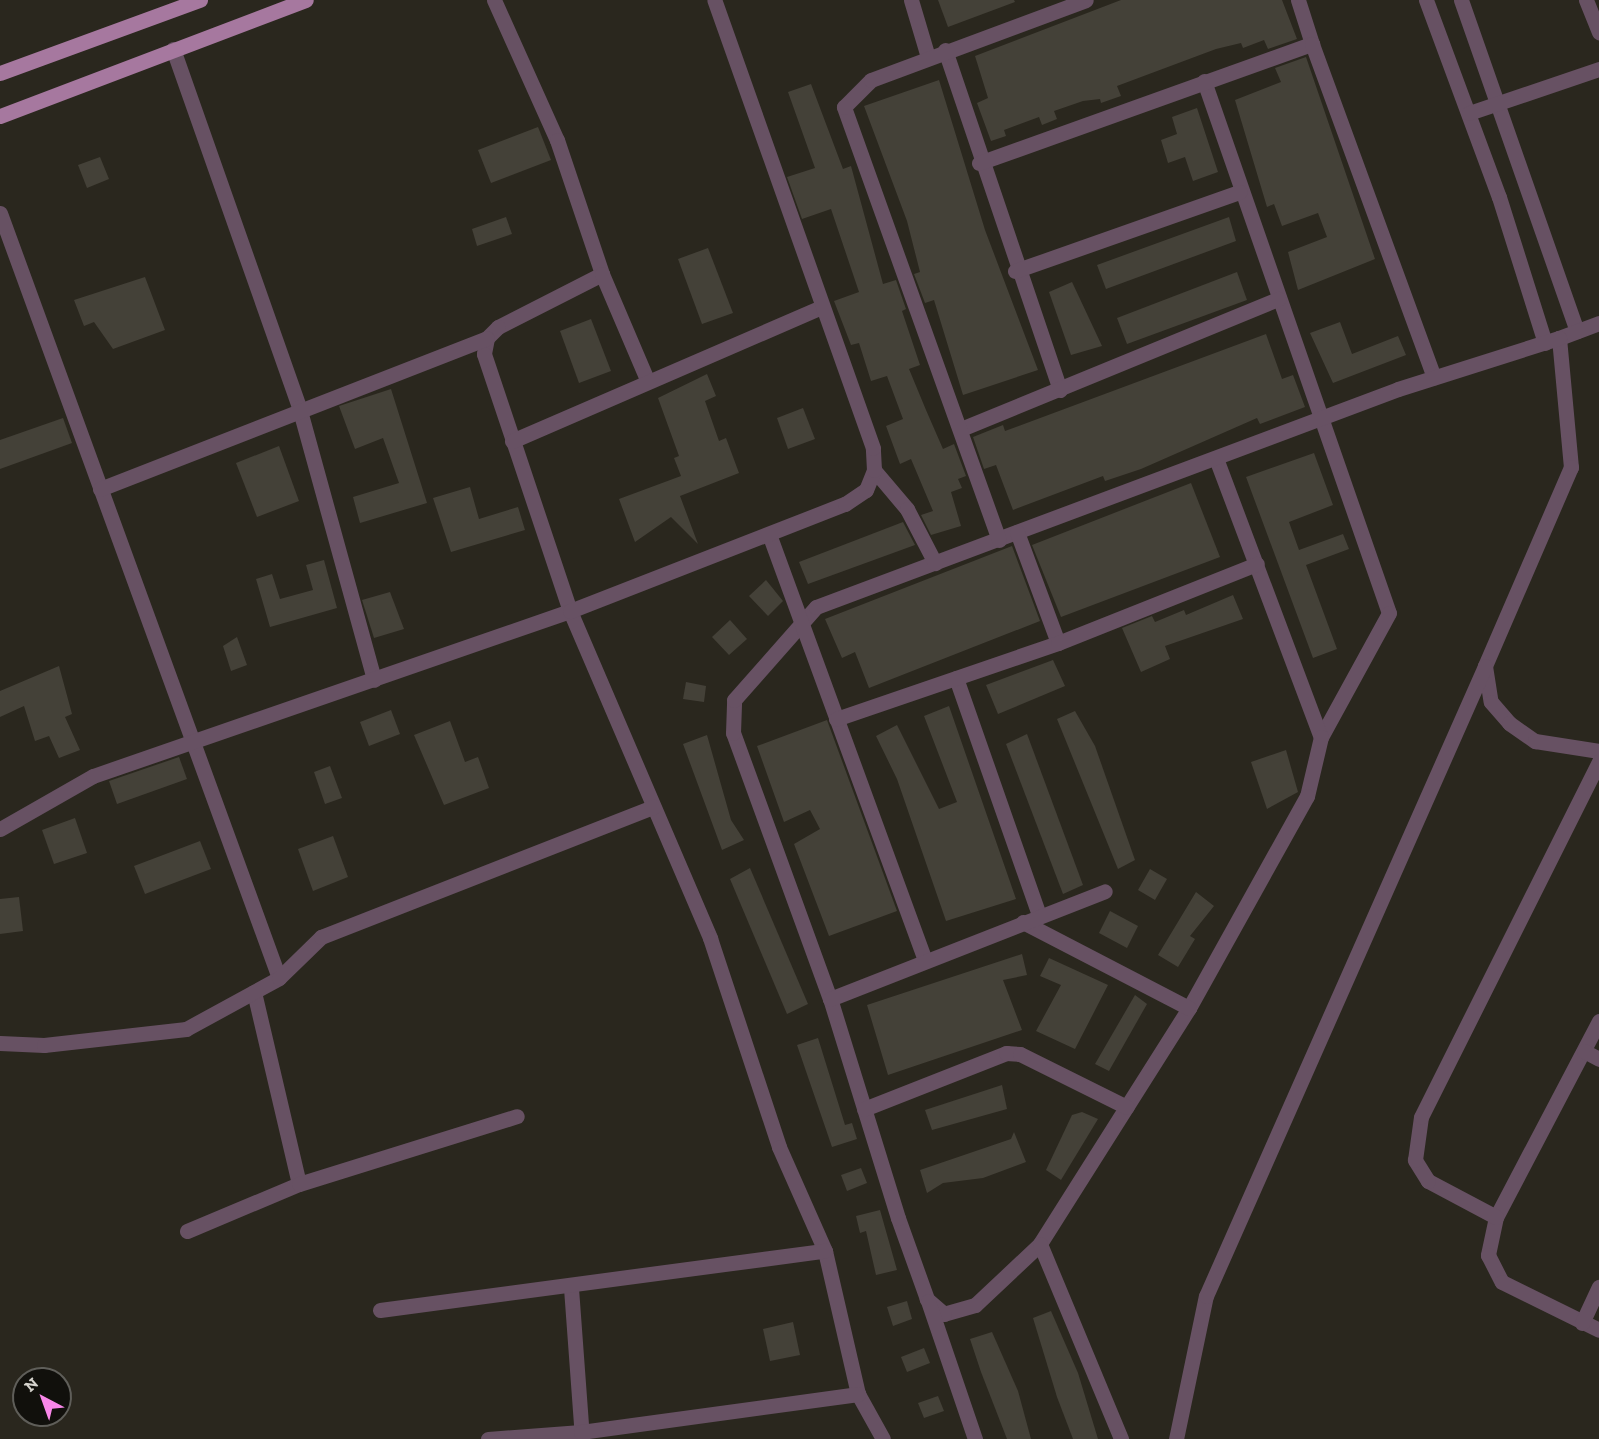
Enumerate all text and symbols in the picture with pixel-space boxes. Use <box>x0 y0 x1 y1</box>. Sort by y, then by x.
north arrow <box>12 1367 72 1427</box>
text: N <box>20 1373 42 1396</box>

